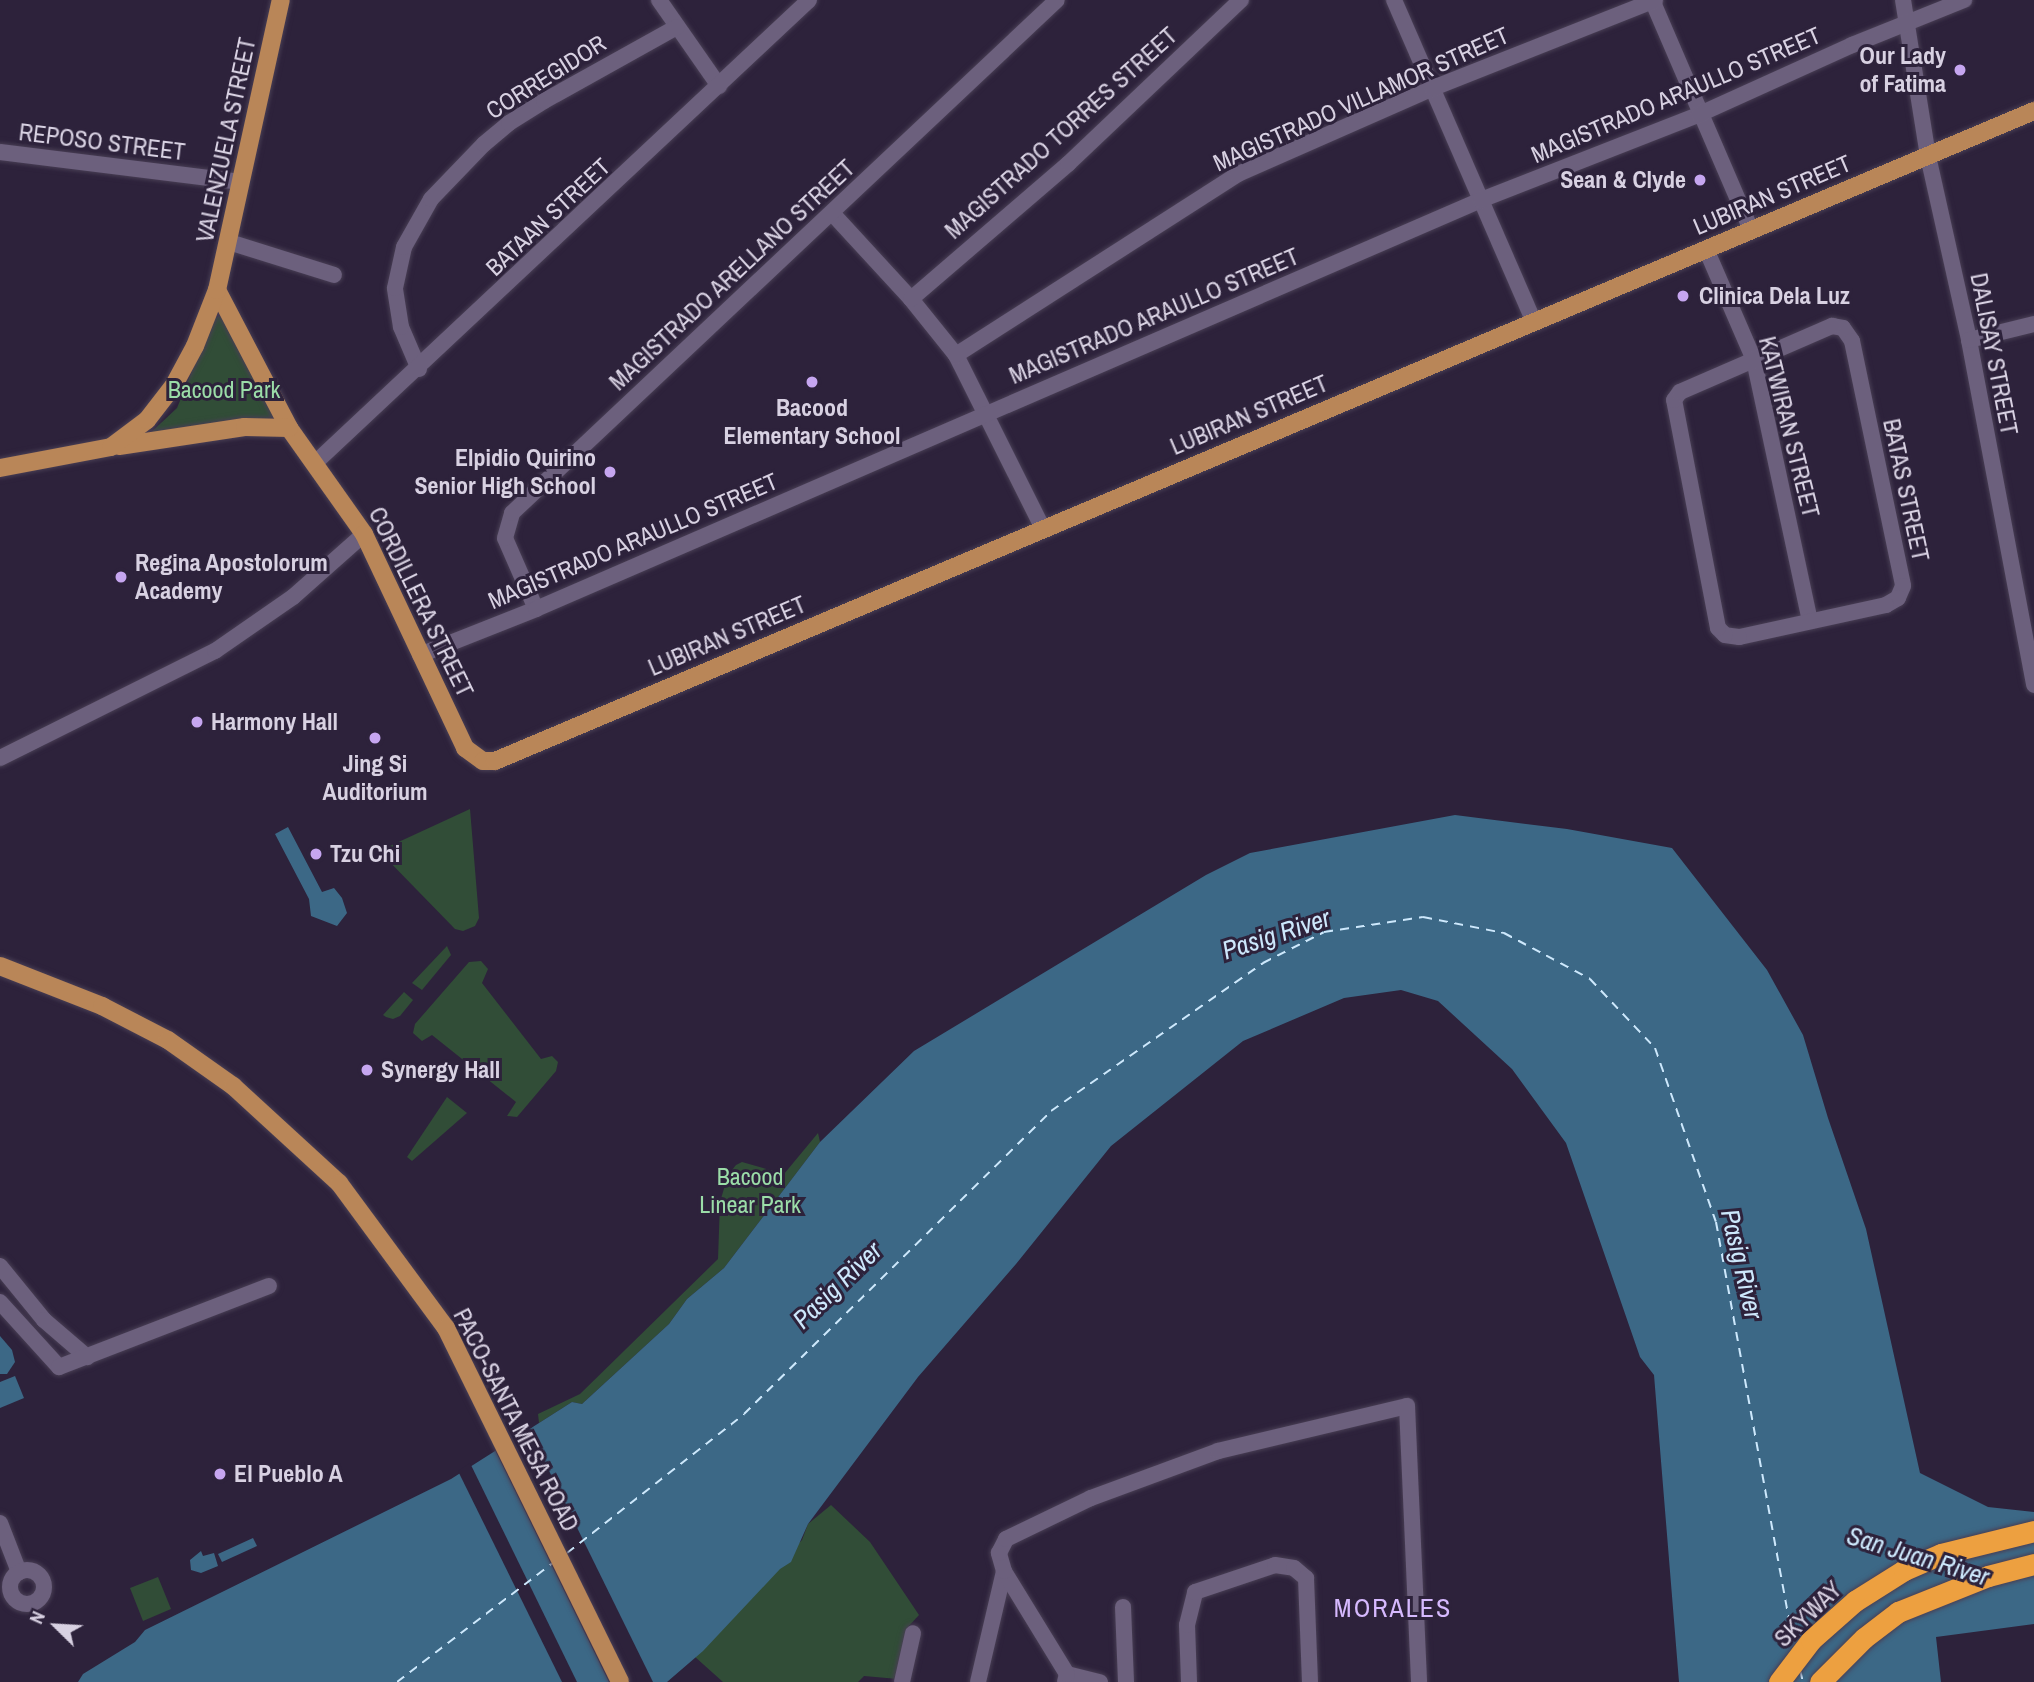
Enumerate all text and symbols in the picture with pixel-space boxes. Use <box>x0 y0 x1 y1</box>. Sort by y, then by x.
street label: MAGISTRADO TORRES STREET <box>939 21 1183 245</box>
street label: MAGISTRADO VILLAMOR STREET <box>1209 21 1513 177</box>
street label: MAGISTRADO ARAULLO STREET <box>1526 21 1826 169</box>
street label: CORREGIDOR <box>481 29 611 125</box>
street label: VALENZUELA STREET <box>190 34 262 246</box>
place label: Our Lady of Fatima <box>1859 42 1946 98</box>
marker: Our Lady of Fatima <box>1952 62 1968 78</box>
street label: REPOSO STREET <box>17 118 187 166</box>
street label: LUBIRAN STREET <box>1689 149 1855 241</box>
street label: BATAAN STREET <box>480 152 616 282</box>
street label: MAGISTRADO ARELLANO STREET <box>603 153 861 397</box>
place label: Sean & Clyde <box>1560 166 1686 194</box>
marker: Sean & Clyde <box>1692 172 1708 188</box>
street label: MAGISTRADO ARAULLO STREET <box>1004 242 1304 390</box>
street label: DALISAY STREET <box>1964 270 2024 438</box>
place label: Clinica Dela Luz <box>1699 282 1850 310</box>
marker: Clinica Dela Luz <box>1673 286 1693 306</box>
street label: KATWIRAN STREET <box>1753 334 1825 520</box>
street label: LUBIRAN STREET <box>1166 369 1332 461</box>
marker: Bacood Elementary School <box>804 374 820 390</box>
park label: Bacood Park <box>168 376 280 404</box>
place label: Bacood Elementary School <box>723 394 901 450</box>
street label: BATAS STREET <box>1877 416 1935 564</box>
place label: Elpidio Quirino Senior High School <box>414 444 596 500</box>
marker: Elpidio Quirino Senior High School <box>602 464 618 480</box>
street label: MAGISTRADO ARAULLO STREET <box>483 467 783 615</box>
street label: CORDILLERA STREET <box>362 502 480 702</box>
place label: Regina Apostolorum Academy <box>135 549 329 605</box>
marker: Regina Apostolorum Academy <box>113 569 129 585</box>
street label: LUBIRAN STREET <box>644 590 810 682</box>
place label: Harmony Hall <box>211 708 338 736</box>
marker: Harmony Hall <box>189 714 205 730</box>
marker: Jing Si Auditorium <box>367 730 383 746</box>
place label: Jing Si Auditorium <box>323 750 427 806</box>
place label: Tzu Chi <box>330 840 400 868</box>
marker: Tzu Chi <box>308 846 324 862</box>
water label: Pasig River <box>1218 902 1334 966</box>
place label: Synergy Hall <box>381 1056 500 1084</box>
marker: Synergy Hall <box>359 1062 375 1078</box>
park label: Bacood Linear Park <box>699 1163 801 1219</box>
water label: Pasig River <box>1714 1206 1770 1322</box>
water label: Pasig River <box>786 1235 888 1335</box>
street label: PACO-SANTA MESA ROAD <box>447 1303 585 1537</box>
place label: El Pueblo A <box>234 1460 343 1488</box>
marker: El Pueblo A <box>212 1466 228 1482</box>
water label: San Juan River <box>1843 1520 1993 1592</box>
street label: SKYWAY <box>1768 1575 1848 1653</box>
north arrow <box>21 1591 91 1661</box>
district label: MORALES <box>1335 1592 1451 1624</box>
text: N <box>23 1607 51 1628</box>

